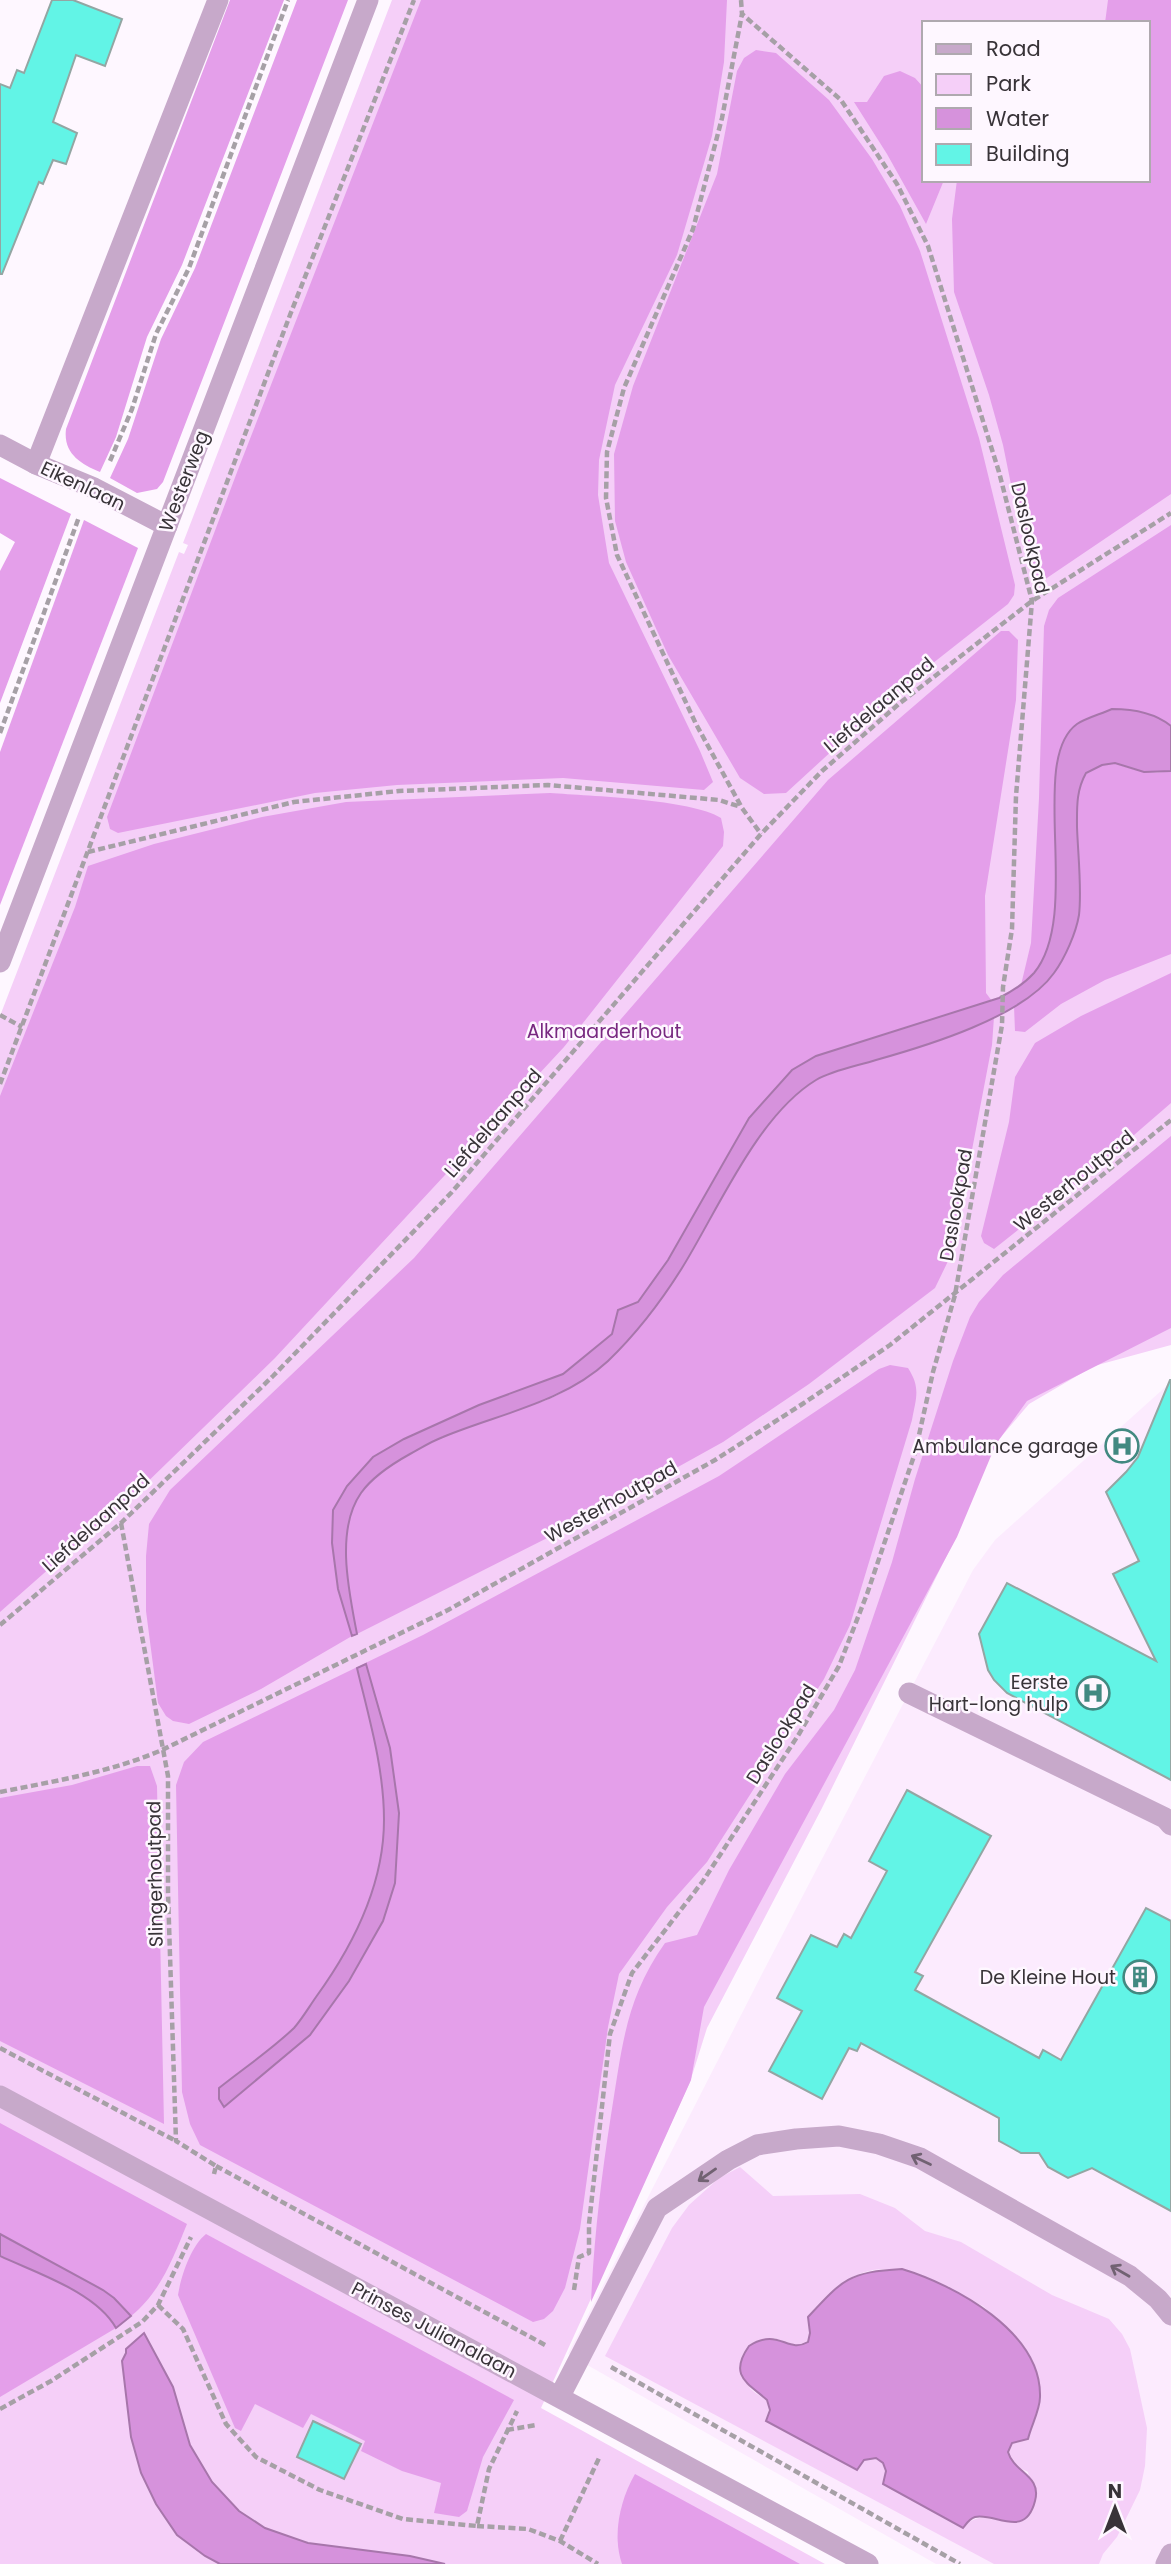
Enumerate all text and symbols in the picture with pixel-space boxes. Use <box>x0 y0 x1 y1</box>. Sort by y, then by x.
legend <box>922 21 1150 182</box>
text: Road <box>986 34 1041 63</box>
text: Park <box>986 69 1031 98</box>
text: Water <box>986 104 1049 133</box>
text: Building <box>986 139 1070 168</box>
street label: Westerweg <box>152 427 216 535</box>
street label: Eikenlaan <box>36 455 130 517</box>
street label: Daslookpad <box>1004 480 1056 596</box>
street label: Liefdelaanpad <box>818 651 940 759</box>
park label: Alkmaarderhout <box>527 1018 681 1045</box>
street label: Liefdelaanpad <box>438 1063 548 1183</box>
street label: Westerhoutpad <box>1008 1124 1140 1238</box>
street label: Daslookpad <box>933 1147 979 1263</box>
hospital icon: Ambulance garage <box>1103 1427 1141 1465</box>
place label: Ambulance garage <box>912 1433 1098 1460</box>
street label: Westerhoutpad <box>540 1454 682 1550</box>
street label: Liefdelaanpad <box>36 1467 156 1579</box>
place label: Eerste Hart-long hulp <box>929 1669 1068 1718</box>
hospital icon: Eerste Hart-long hulp <box>1074 1674 1112 1712</box>
street label: Daslookpad <box>739 1679 823 1789</box>
street label: Slingerhoutpad <box>140 1801 170 1947</box>
building icon: De Kleine Hout <box>1121 1958 1159 1996</box>
place label: De Kleine Hout <box>980 1964 1116 1991</box>
one-way arrow <box>911 2153 932 2166</box>
one-way arrow <box>698 2168 717 2182</box>
one-way arrow <box>1111 2263 1131 2277</box>
street label: Prinses Julianalaan <box>347 2275 521 2385</box>
north arrow <box>1080 2473 1150 2543</box>
text: N <box>1108 2478 1122 2505</box>

